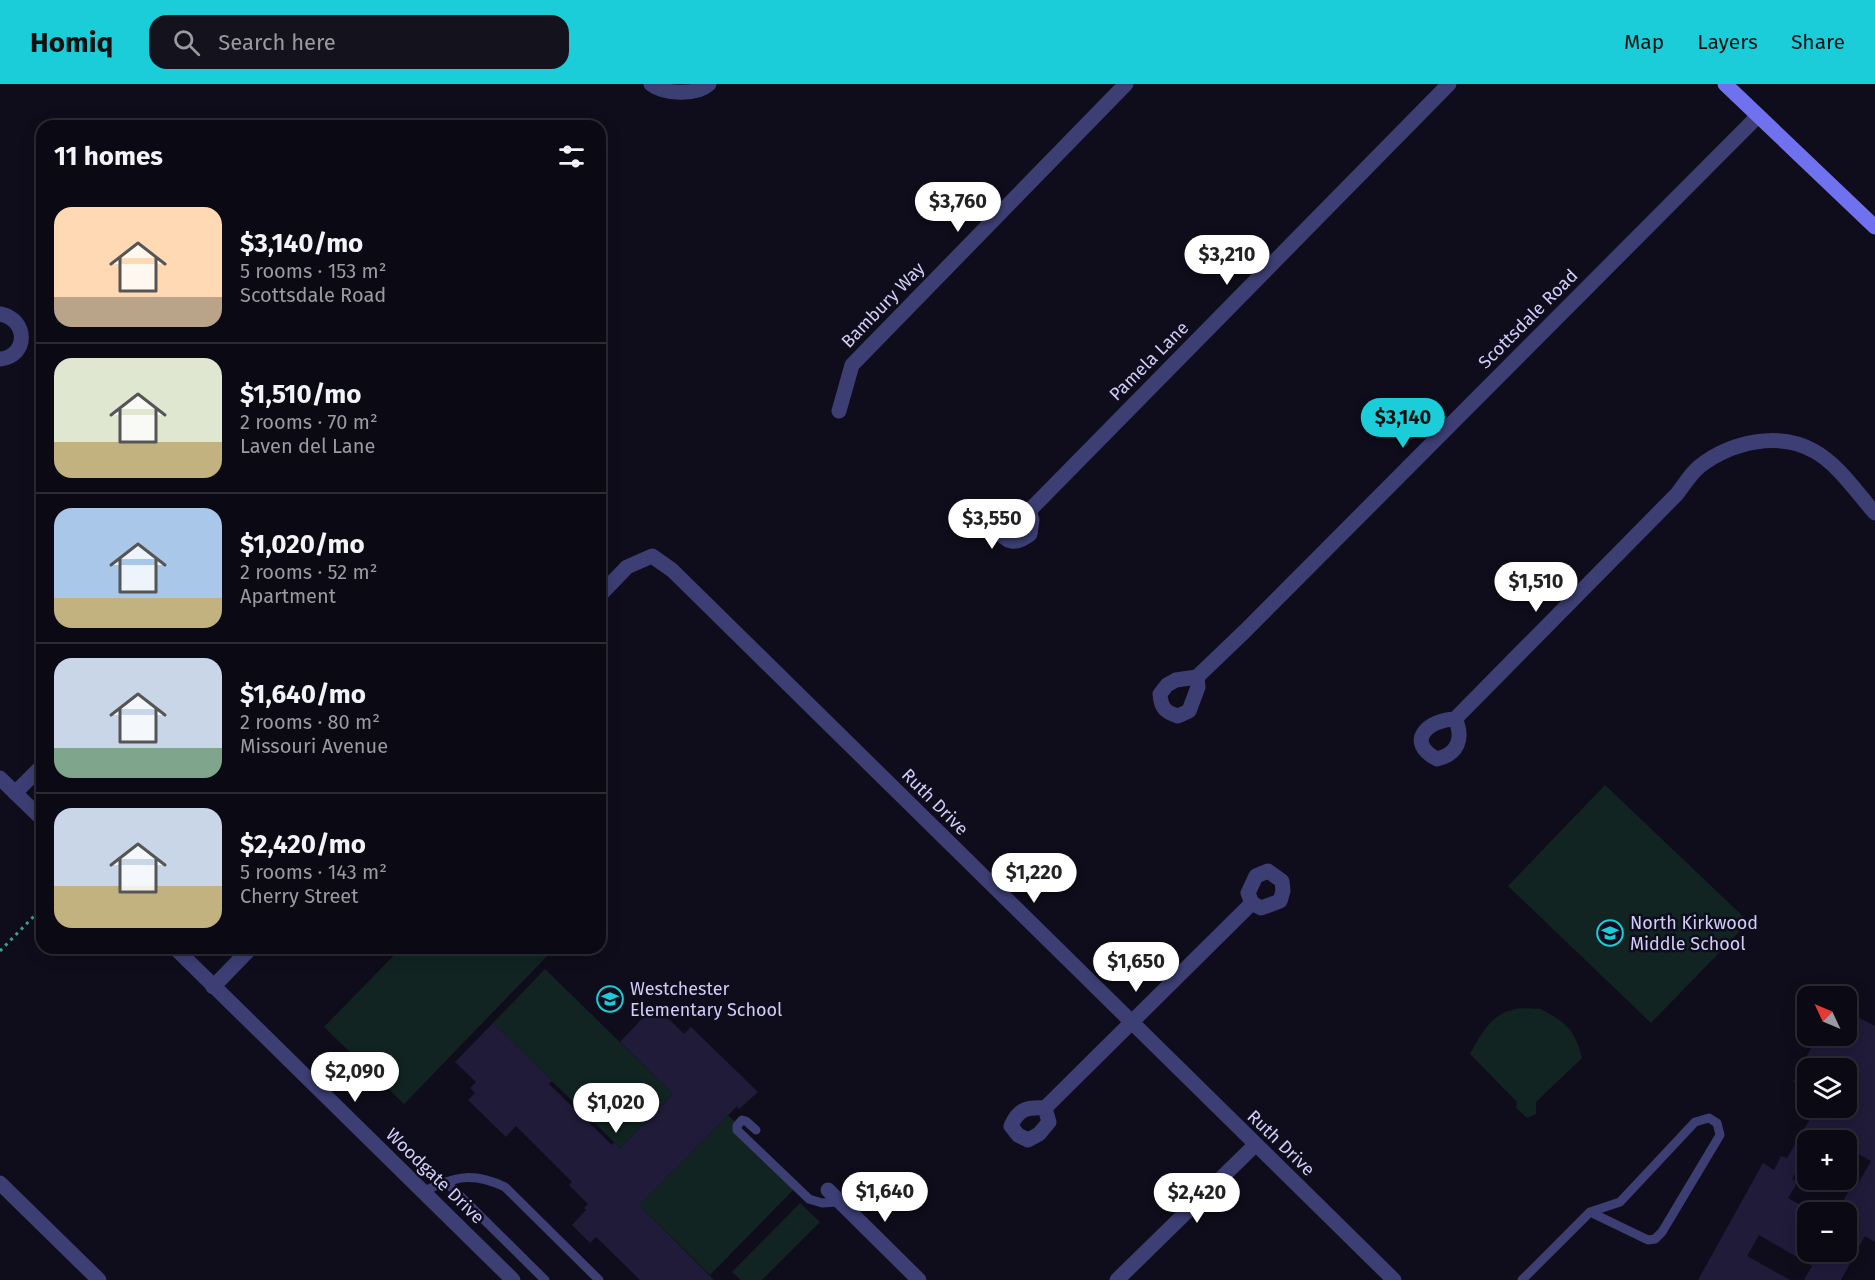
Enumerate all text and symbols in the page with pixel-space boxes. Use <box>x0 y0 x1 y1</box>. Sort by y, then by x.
search box <box>149 15 569 69</box>
text: Homiq <box>30 26 113 59</box>
icon: search <box>170 26 203 59</box>
text: Search here <box>218 29 336 56</box>
text: Map <box>1624 29 1664 55</box>
text: Layers <box>1697 29 1758 55</box>
text: Share <box>1791 29 1845 55</box>
icon: filters <box>555 140 588 173</box>
text: 11 homes <box>54 141 163 172</box>
pin: $3,760 <box>909 182 1007 233</box>
text: $3,760 <box>929 189 987 213</box>
text: $3,140/mo <box>240 228 363 259</box>
icon: home <box>102 231 174 303</box>
pin: $3,210 <box>1178 235 1276 286</box>
text: $3,210 <box>1198 242 1256 266</box>
street label: Bambury Way <box>837 257 929 352</box>
text: 5 rooms · 153 m² <box>240 259 387 283</box>
street label: Scottsdale Road <box>1474 265 1582 373</box>
text: Scottsdale Road <box>240 283 386 307</box>
street label: Pamela Lane <box>1105 317 1193 405</box>
text: $1,510/mo <box>240 379 362 410</box>
icon: home <box>102 382 174 454</box>
pin: $3,140 <box>1354 398 1452 449</box>
text: $3,140 <box>1375 405 1431 429</box>
text: 2 rooms · 70 m² <box>240 410 378 434</box>
text: Laven del Lane <box>240 434 375 458</box>
pin: $3,550 <box>943 499 1041 550</box>
text: $3,550 <box>962 506 1022 530</box>
text: $1,020/mo <box>240 529 365 560</box>
icon: home <box>102 532 174 604</box>
text: 2 rooms · 52 m² <box>240 560 378 584</box>
pin: $1,510 <box>1487 562 1585 613</box>
text: $1,510 <box>1508 569 1564 593</box>
text: Apartment <box>240 584 336 608</box>
text: $1,640/mo <box>240 679 366 710</box>
icon: home <box>102 682 174 754</box>
text: 2 rooms · 80 m² <box>240 710 380 734</box>
text: Missouri Avenue <box>240 734 388 758</box>
street label: Ruth Drive <box>897 764 973 840</box>
text: $2,420/mo <box>240 829 366 860</box>
icon: home <box>102 832 174 904</box>
pin: $1,220 <box>985 853 1083 904</box>
text: 5 rooms · 143 m² <box>240 860 387 884</box>
text: $1,220 <box>1006 860 1062 884</box>
text: Cherry Street <box>240 884 358 908</box>
place label: North Kirkwood Middle School <box>1630 912 1758 955</box>
school or university icon: North Kirkwood Middle School <box>1595 918 1625 948</box>
pin: $1,650 <box>1087 942 1185 993</box>
text: $1,650 <box>1107 949 1165 973</box>
place label: Westchester Elementary School <box>630 978 782 1021</box>
school or university icon: Westchester Elementary School <box>595 984 625 1014</box>
north arrow <box>1797 986 1857 1046</box>
map controls <box>1797 986 1857 1262</box>
pin: $2,090 <box>306 1052 404 1103</box>
button: layers <box>1797 1058 1857 1118</box>
text: $2,090 <box>325 1059 385 1083</box>
pin: $1,020 <box>567 1083 665 1134</box>
text: $1,020 <box>587 1090 645 1114</box>
street label: Ruth Drive <box>1243 1105 1319 1181</box>
street label: Woodgate Drive <box>381 1124 489 1228</box>
button: + <box>1797 1130 1857 1190</box>
pin: $1,640 <box>836 1172 934 1223</box>
pin: $2,420 <box>1148 1173 1246 1224</box>
text: $1,640 <box>856 1179 914 1203</box>
text: $2,420 <box>1168 1180 1226 1204</box>
button: − <box>1797 1202 1857 1262</box>

